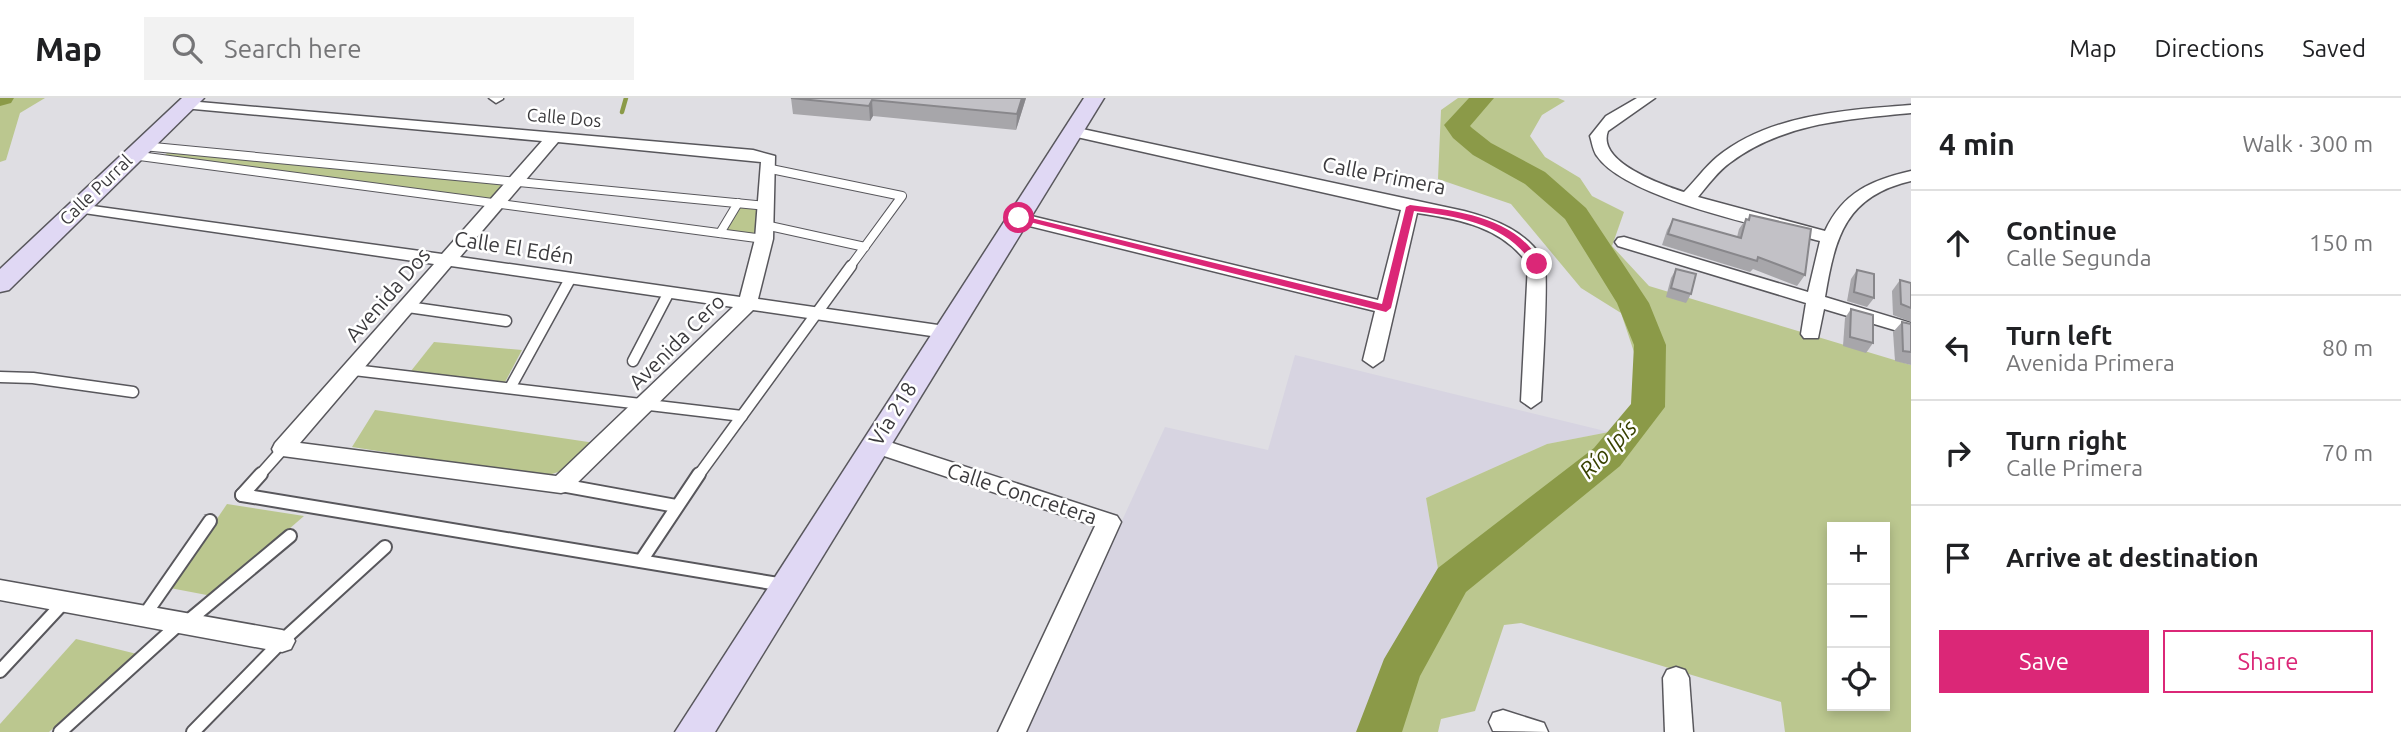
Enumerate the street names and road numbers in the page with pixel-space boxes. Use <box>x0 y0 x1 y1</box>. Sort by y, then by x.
street label: Calle Dos <box>526 104 602 130</box>
street label: Calle Purral <box>55 150 136 229</box>
street label: Calle Primera <box>1320 151 1448 199</box>
street label: Calle El Edén <box>453 226 576 268</box>
street label: Avenida Dos <box>340 243 434 346</box>
street label: Avenida Cero <box>624 289 729 394</box>
street label: Vía 218 <box>863 377 921 450</box>
street label: Calle Concretera <box>944 458 1100 529</box>

